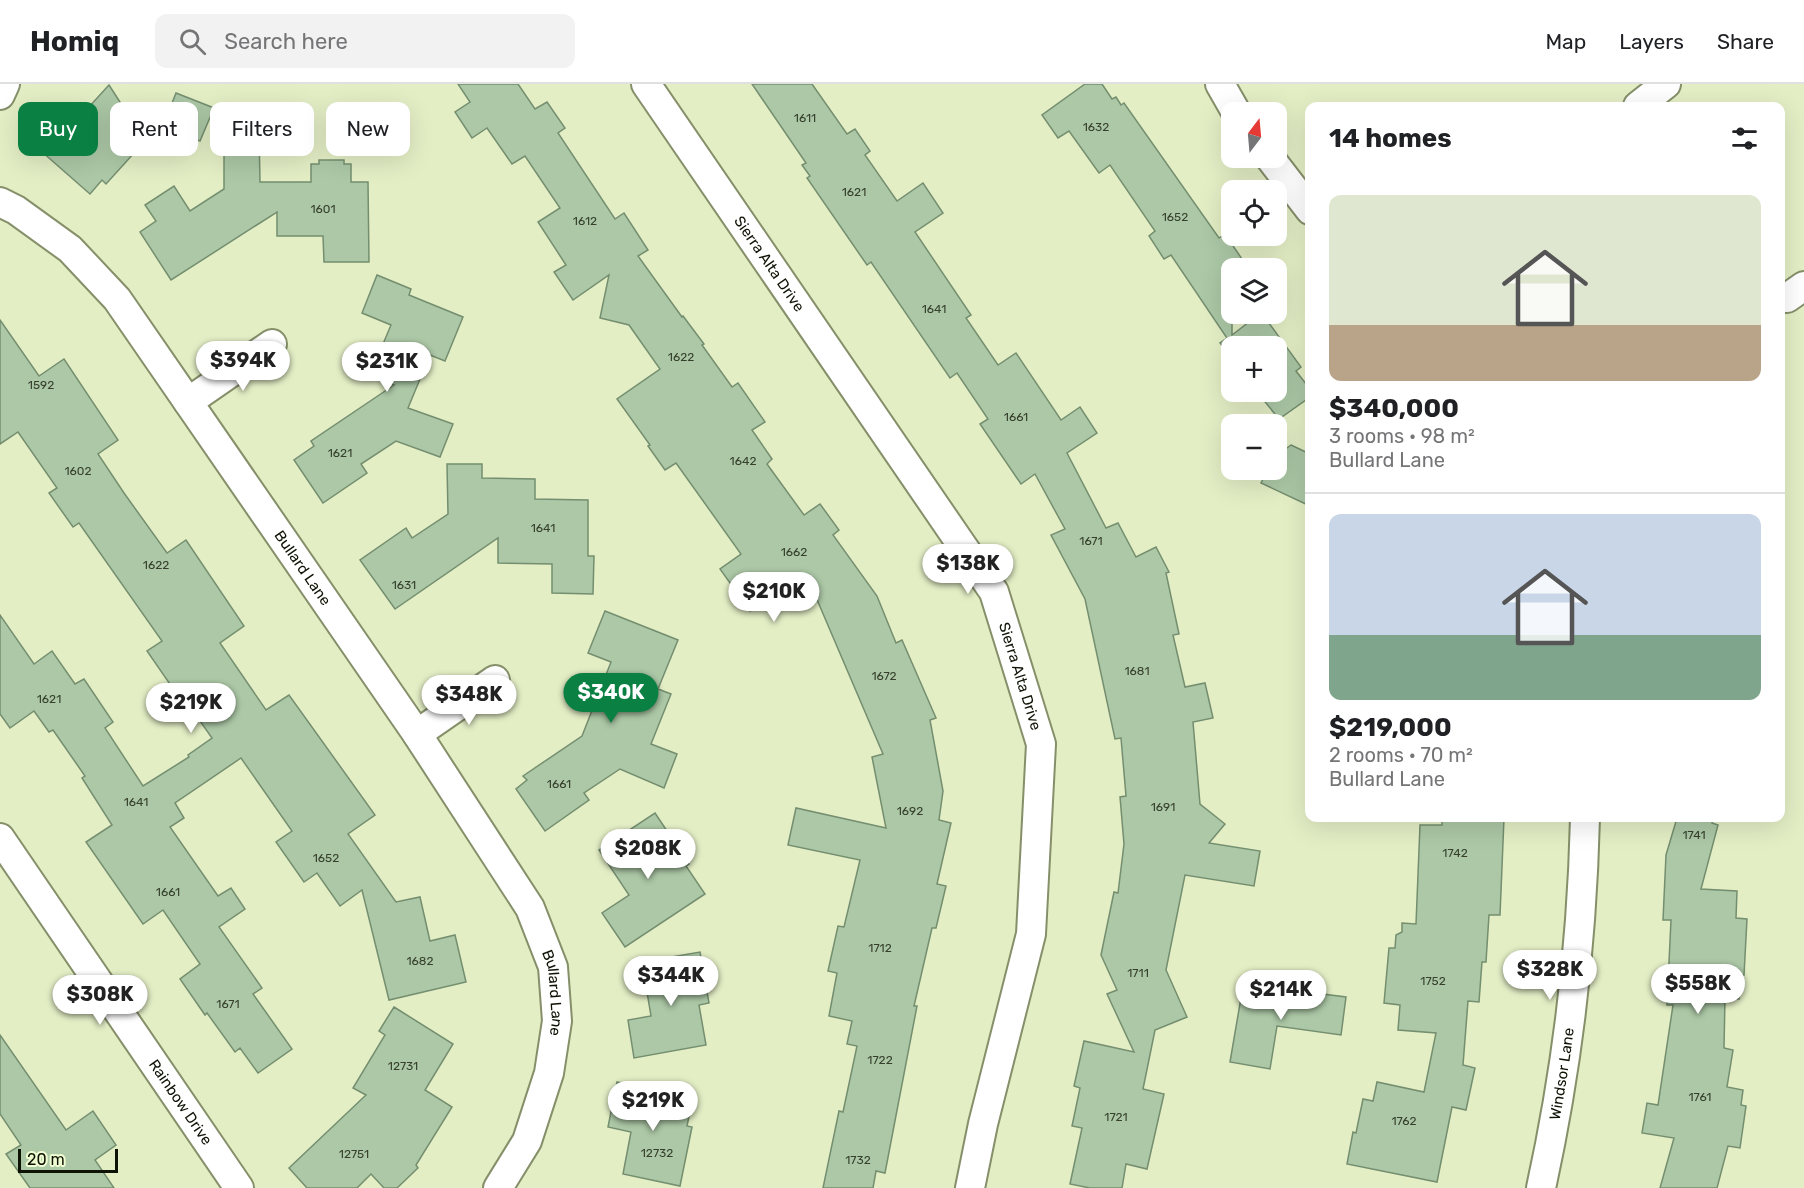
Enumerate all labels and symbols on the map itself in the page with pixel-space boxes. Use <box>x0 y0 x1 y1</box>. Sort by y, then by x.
north arrow <box>1221 102 1287 168</box>
house number: 1611 <box>794 111 816 125</box>
house number: 1632 <box>1083 120 1109 134</box>
house number: 1621 <box>842 185 866 199</box>
house number: 1601 <box>310 202 336 216</box>
house number: 1652 <box>1162 210 1188 224</box>
street label: Sierra Alta Drive <box>730 213 808 315</box>
house number: 1612 <box>573 214 597 228</box>
house number: 1641 <box>922 302 946 316</box>
pin: $394K <box>201 341 285 392</box>
pin: $231K <box>345 342 429 393</box>
house number: 1622 <box>668 350 694 364</box>
house number: 1592 <box>28 378 54 392</box>
house number: 1661 <box>1004 410 1028 424</box>
house number: 1621 <box>328 446 352 460</box>
house number: 1642 <box>730 454 756 468</box>
house number: 1602 <box>64 464 92 478</box>
house number: 1641 <box>531 521 555 535</box>
street label: Bullard Lane <box>270 527 335 609</box>
house number: 1671 <box>1079 534 1103 548</box>
pin: $138K <box>926 544 1010 595</box>
house number: 1662 <box>781 545 807 559</box>
house number: 1622 <box>143 558 169 572</box>
pin: $210K <box>732 572 816 623</box>
house number: 1631 <box>392 578 416 592</box>
street label: Sierra Alta Drive <box>995 620 1045 732</box>
house number: 1681 <box>1124 664 1150 678</box>
house number: 1672 <box>871 669 897 683</box>
pin: $340K <box>569 673 653 724</box>
pin: $348K <box>427 675 511 726</box>
pin: $219K <box>149 683 233 734</box>
house number: 1621 <box>37 692 61 706</box>
house number: 1661 <box>547 777 571 791</box>
house number: 1641 <box>124 795 148 809</box>
house number: 1691 <box>1151 800 1175 814</box>
house number: 1692 <box>897 804 923 818</box>
house number: 1741 <box>1682 828 1706 842</box>
pin: $208K <box>606 829 690 880</box>
house number: 1742 <box>1442 846 1468 860</box>
house number: 1652 <box>313 851 339 865</box>
house number: 1661 <box>156 885 180 899</box>
house number: 1712 <box>868 941 892 955</box>
street label: Bullard Lane <box>538 947 566 1037</box>
pin: $328K <box>1508 950 1592 1001</box>
house number: 1682 <box>406 954 434 968</box>
pin: $344K <box>629 956 713 1007</box>
pin: $558K <box>1656 964 1740 1015</box>
house number: 1711 <box>1127 966 1149 980</box>
pin: $214K <box>1239 970 1323 1021</box>
house number: 1752 <box>1420 974 1446 988</box>
pin: $308K <box>58 975 142 1026</box>
house number: 1671 <box>216 997 240 1011</box>
street label: Windsor Lane <box>1546 1027 1578 1122</box>
house number: 1722 <box>867 1053 893 1067</box>
street label: Rainbow Drive <box>145 1056 216 1149</box>
house number: 12731 <box>388 1059 418 1073</box>
pin: $219K <box>611 1081 695 1132</box>
house number: 1761 <box>1688 1090 1712 1104</box>
house number: 1721 <box>1104 1110 1128 1124</box>
house number: 1762 <box>1391 1114 1417 1128</box>
scale bar <box>18 1146 118 1174</box>
house number: 12732 <box>641 1146 673 1160</box>
house number: 12751 <box>339 1147 369 1161</box>
house number: 1732 <box>845 1153 871 1167</box>

